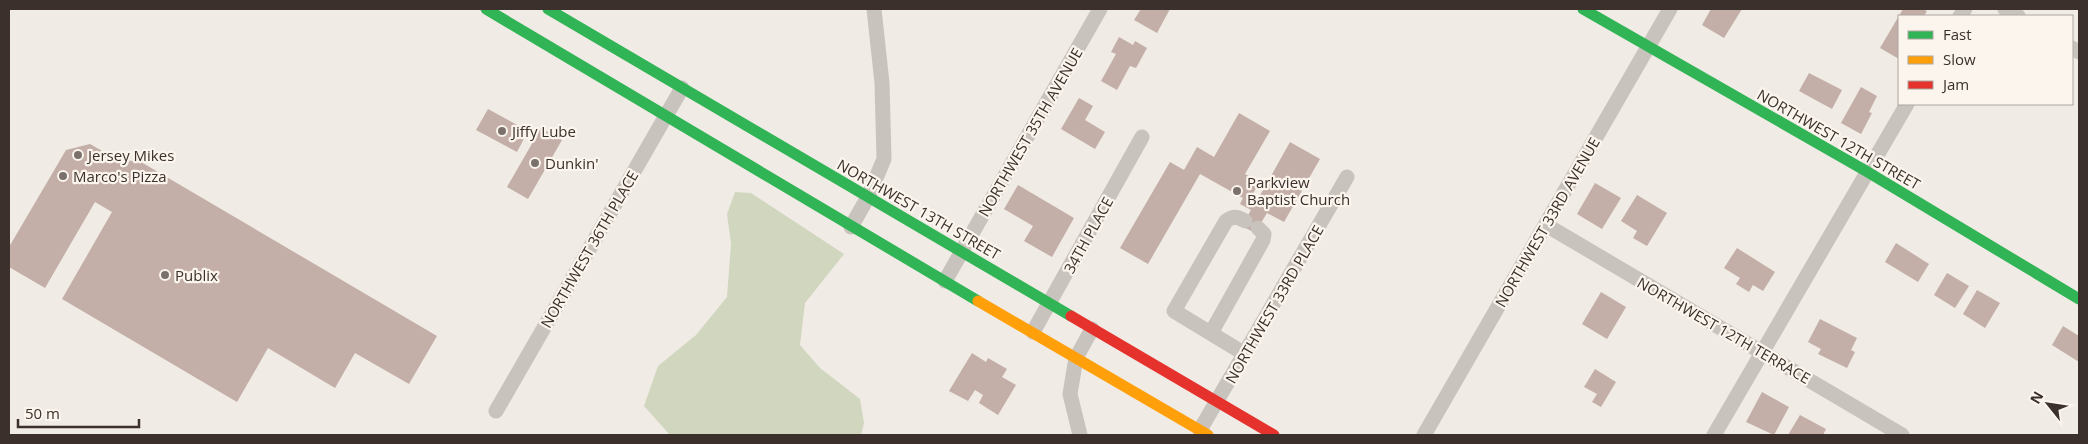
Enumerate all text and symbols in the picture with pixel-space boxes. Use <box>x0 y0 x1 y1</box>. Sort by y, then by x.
legend <box>1898 15 2073 105</box>
text: Fast <box>1943 24 1972 44</box>
street label: NORTHWEST 35TH AVENUE <box>973 44 1087 220</box>
text: Slow <box>1943 49 1976 69</box>
text: Jam <box>1941 74 1969 94</box>
street label: NORTHWEST 12TH STREET <box>1754 84 1925 194</box>
place label: Jiffy Lube <box>510 121 576 141</box>
marker: Jiffy Lube <box>496 125 508 137</box>
street label: NORTHWEST 33RD AVENUE <box>1490 134 1604 310</box>
place label: Jersey Mikes <box>86 145 174 165</box>
marker: Jersey Mikes <box>72 149 84 161</box>
place label: Dunkin' <box>545 153 598 173</box>
street label: NORTHWEST 13TH STREET <box>834 154 1005 264</box>
marker: Dunkin' <box>529 157 541 169</box>
place label: Marco's Pizza <box>73 166 167 186</box>
street label: NORTHWEST 36TH PLACE <box>536 167 642 331</box>
marker: Marco's Pizza <box>57 170 69 182</box>
place label: Parkview Baptist Church <box>1247 172 1350 209</box>
marker: Parkview Baptist Church <box>1231 185 1243 197</box>
street label: 34TH PLACE <box>1059 193 1117 277</box>
street label: NORTHWEST 33RD PLACE <box>1220 221 1328 387</box>
place label: Publix <box>175 265 218 285</box>
marker: Publix <box>159 269 171 281</box>
street label: NORTHWEST 12TH TERRACE <box>1634 272 1814 388</box>
north arrow <box>2023 379 2073 429</box>
text: N <box>2025 388 2047 407</box>
scale bar <box>18 396 139 428</box>
text: 50 m <box>25 403 60 423</box>

